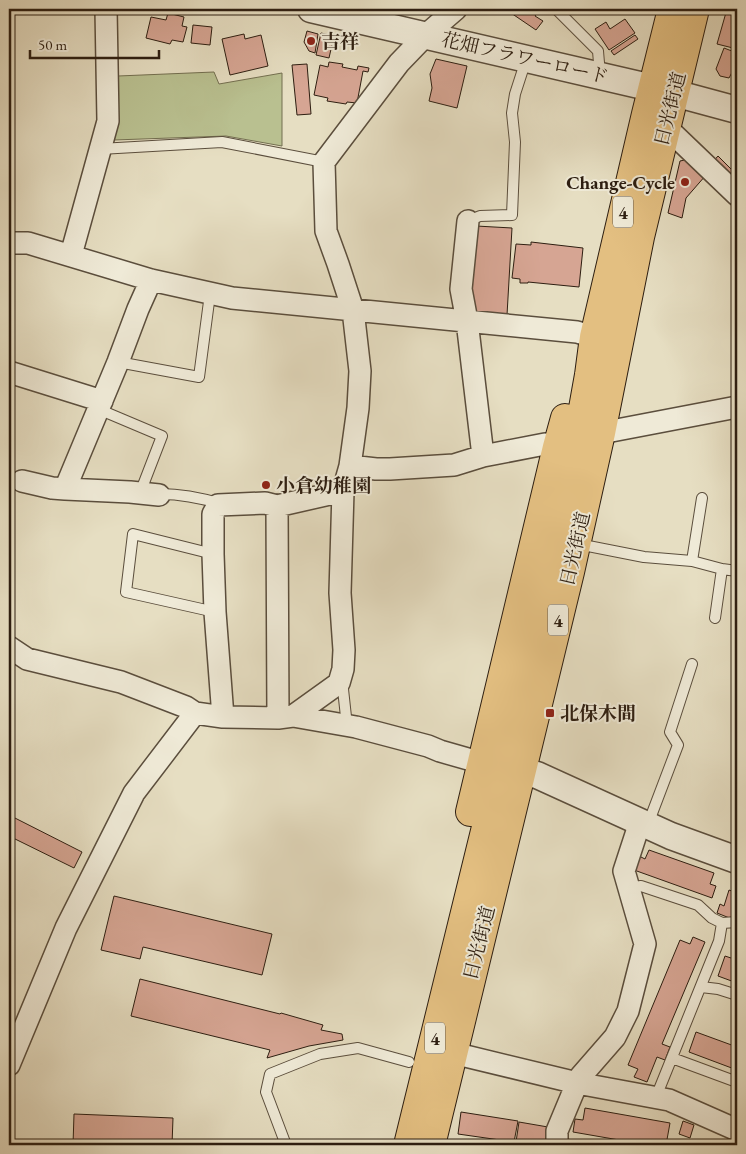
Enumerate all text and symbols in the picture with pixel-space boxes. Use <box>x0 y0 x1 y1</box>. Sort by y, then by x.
street label: 花畑フラワーロード <box>439 27 611 89</box>
scale bar <box>30 28 159 60</box>
place label: 吉祥 <box>321 29 359 54</box>
text: 50 m <box>38 35 67 54</box>
marker: 吉祥 <box>305 35 317 47</box>
street label: 日光街道 <box>649 69 691 149</box>
place label: Change-Cycle <box>566 170 675 195</box>
marker: Change-Cycle <box>679 176 691 188</box>
road number: 4 <box>613 196 633 228</box>
place label: 小倉幼稚園 <box>276 473 371 498</box>
marker: 小倉幼稚園 <box>260 479 272 491</box>
street label: 日光街道 <box>554 509 596 589</box>
road number: 4 <box>548 604 568 636</box>
place label: 北保木間 <box>560 701 636 726</box>
marker: 北保木間 <box>544 707 556 719</box>
street label: 日光街道 <box>458 903 500 983</box>
road number: 4 <box>425 1022 445 1054</box>

